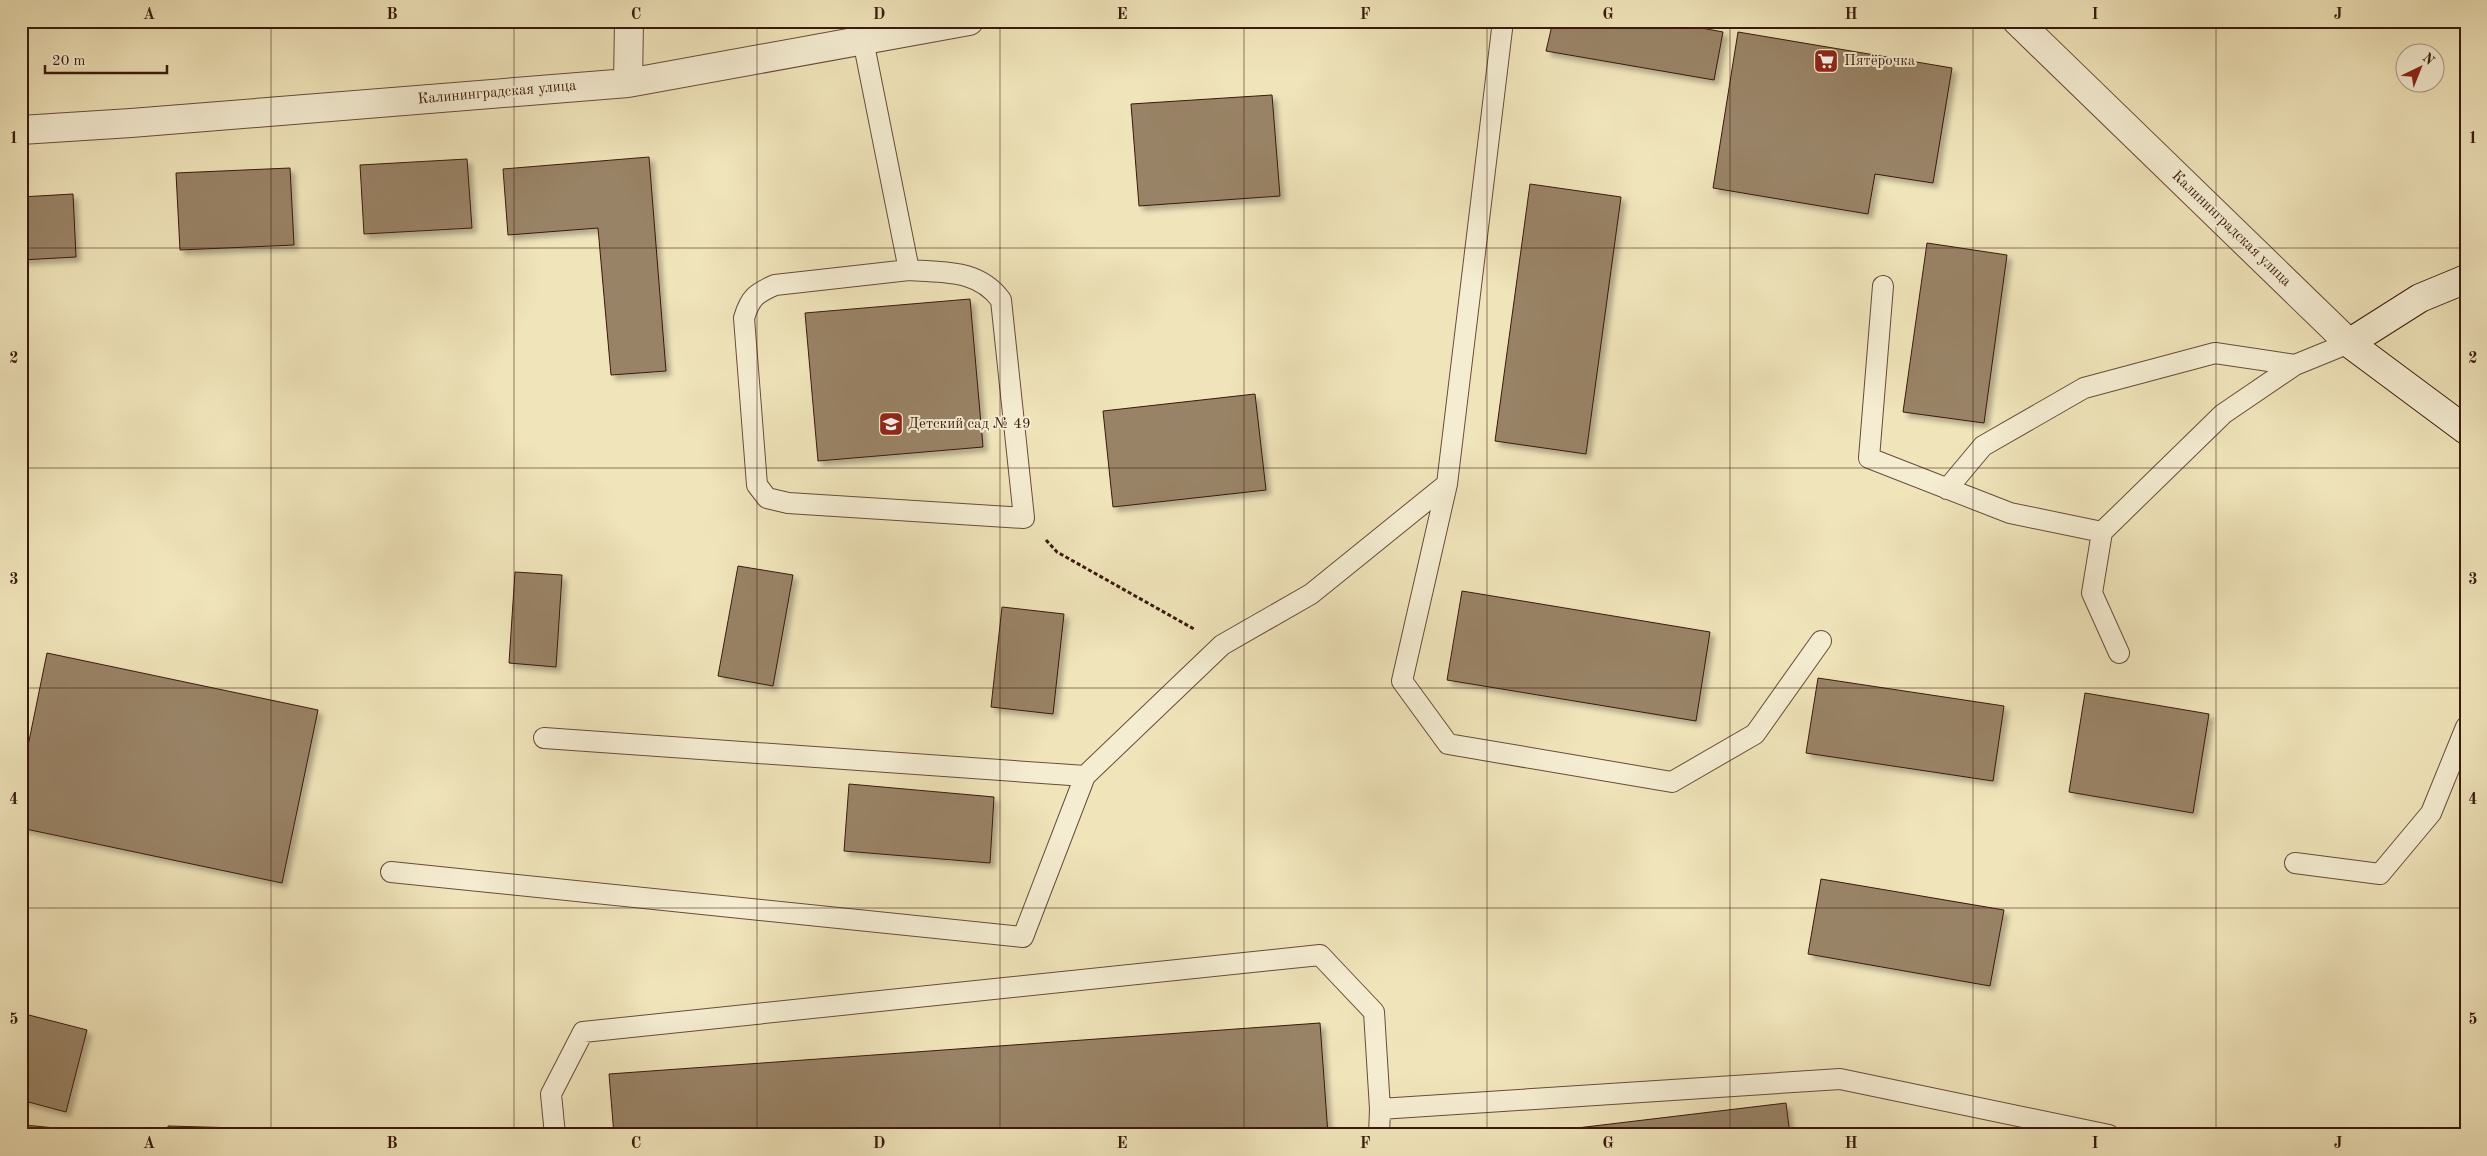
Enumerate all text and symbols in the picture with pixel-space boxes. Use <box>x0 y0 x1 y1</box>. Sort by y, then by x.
text: A <box>143 7 155 23</box>
text: B <box>386 7 398 23</box>
text: C <box>631 7 641 23</box>
text: D <box>873 7 885 23</box>
text: E <box>1116 7 1128 23</box>
text: F <box>1360 7 1371 23</box>
text: G <box>1602 7 1614 23</box>
text: H <box>1844 7 1858 23</box>
text: I <box>2091 7 2099 23</box>
text: J <box>2334 7 2343 23</box>
scale bar <box>45 42 168 74</box>
north arrow <box>2394 42 2444 92</box>
supermarket icon: Пятёрочка <box>1813 48 1839 74</box>
text: N <box>2419 50 2437 68</box>
text: 20 m <box>52 54 86 69</box>
place label: Пятёрочка <box>1844 54 1916 69</box>
street label: Калининградская улица <box>417 79 578 107</box>
text: 1 <box>9 131 19 147</box>
text: 1 <box>2468 131 2478 147</box>
street label: Калининградская улица <box>2168 168 2294 290</box>
text: 2 <box>9 351 19 367</box>
text: 2 <box>2468 351 2478 367</box>
school or university icon: Детский сад № 49 <box>878 411 904 437</box>
place label: Детский сад № 49 <box>908 417 1031 432</box>
text: 3 <box>9 572 19 588</box>
text: 3 <box>2468 572 2478 588</box>
text: 4 <box>9 792 19 808</box>
text: 4 <box>2468 792 2478 808</box>
text: 5 <box>9 1012 19 1028</box>
text: 5 <box>2468 1012 2478 1028</box>
text: A <box>143 1136 155 1152</box>
text: B <box>386 1136 398 1152</box>
text: C <box>631 1136 641 1152</box>
text: D <box>873 1136 885 1152</box>
text: E <box>1116 1136 1128 1152</box>
text: F <box>1360 1136 1371 1152</box>
text: G <box>1602 1136 1614 1152</box>
text: H <box>1844 1136 1858 1152</box>
text: I <box>2091 1136 2099 1152</box>
text: J <box>2334 1136 2343 1152</box>

